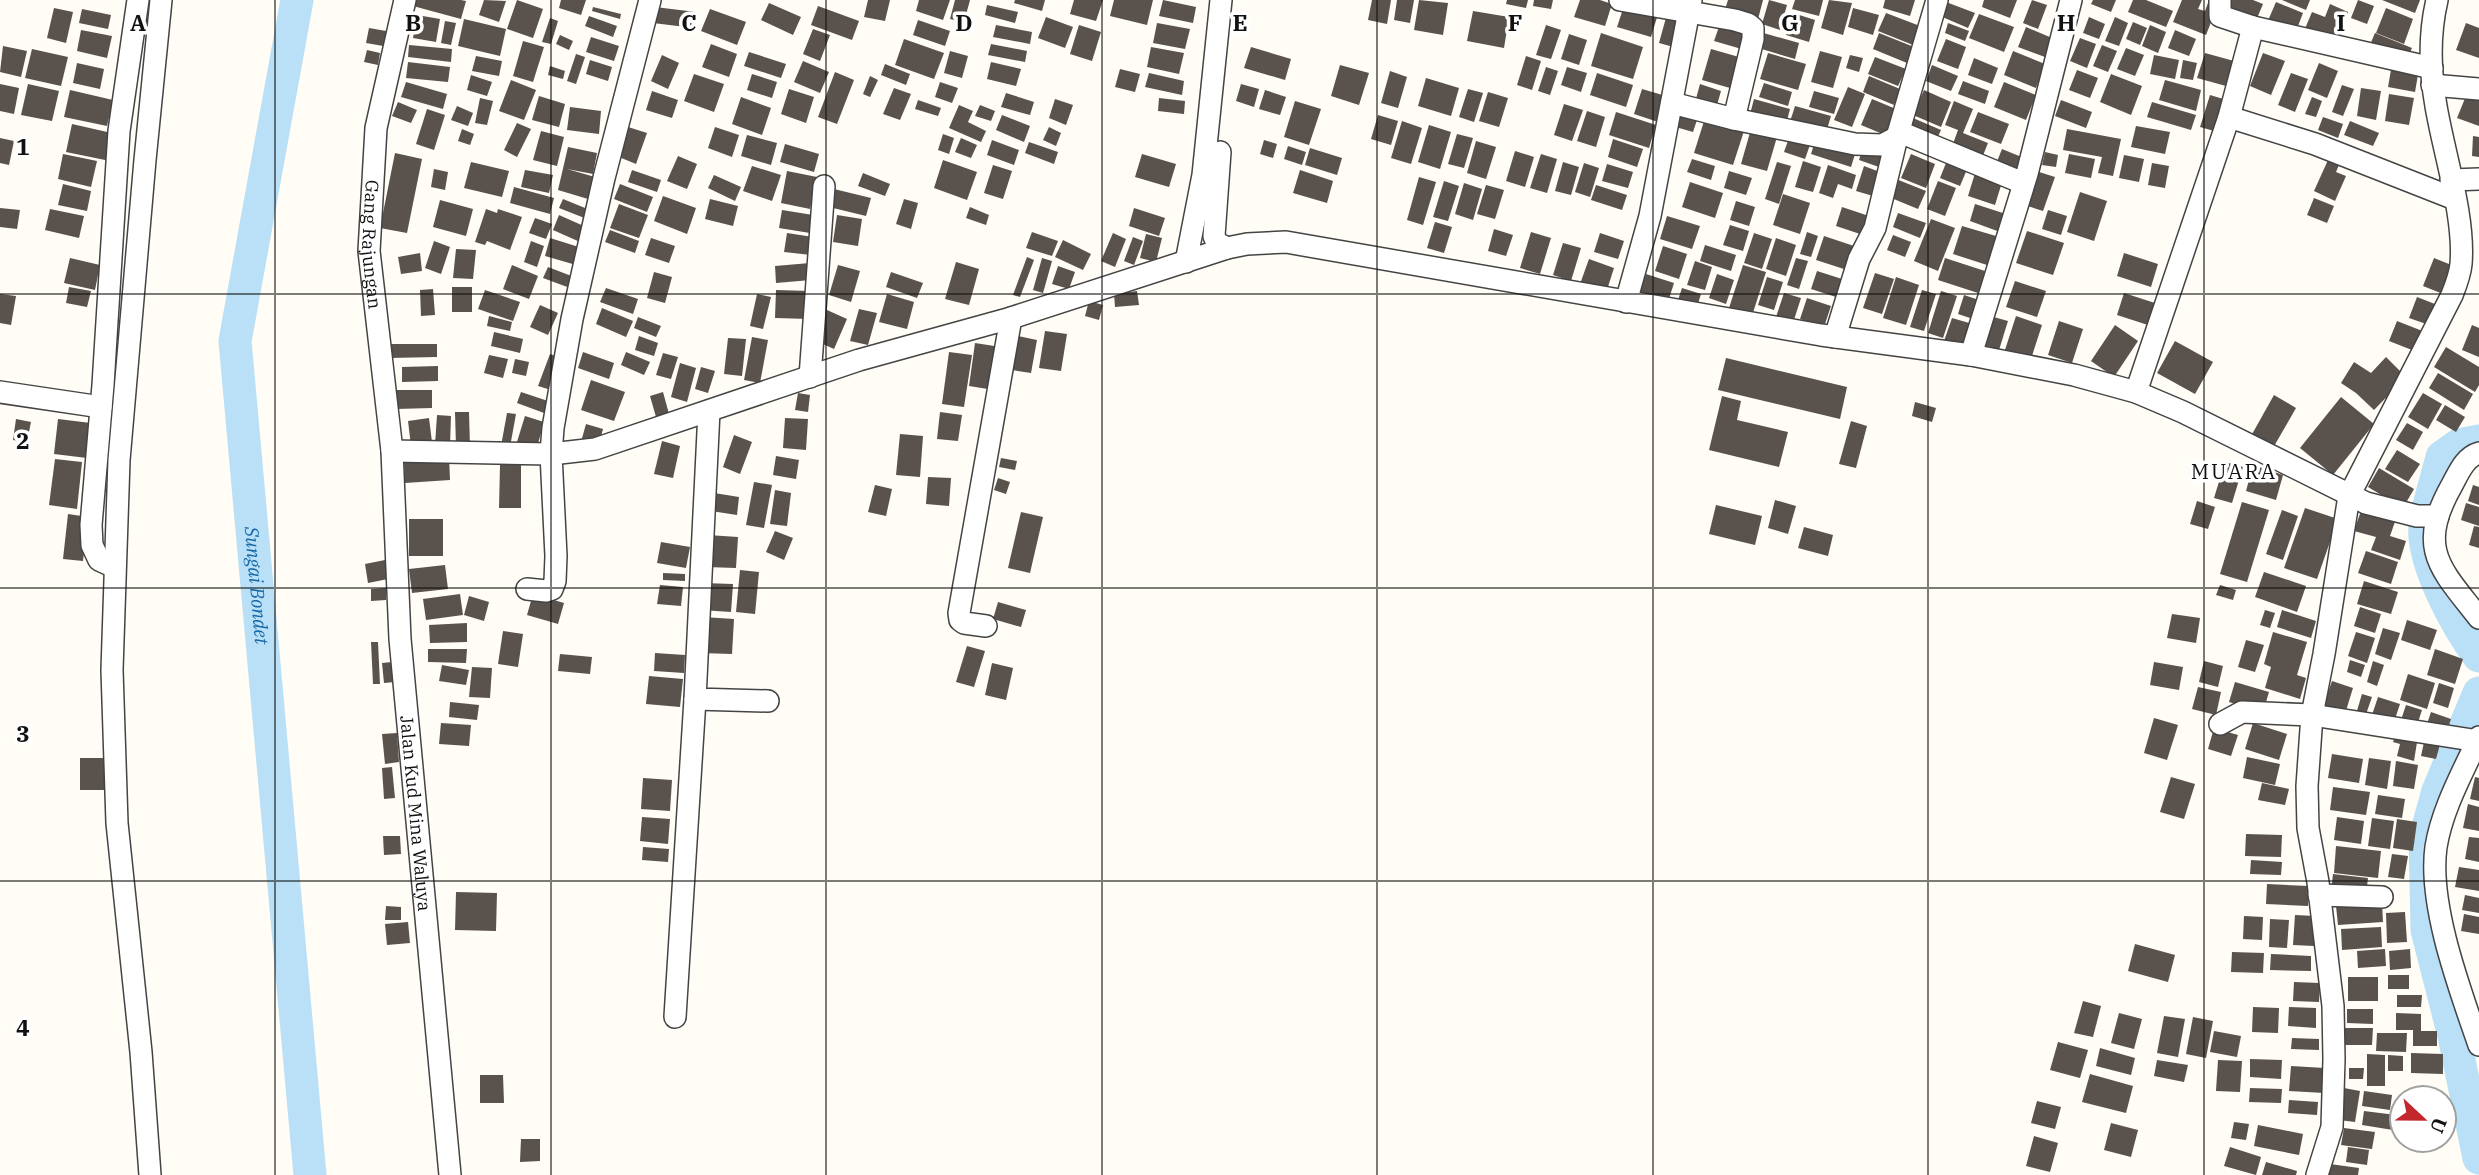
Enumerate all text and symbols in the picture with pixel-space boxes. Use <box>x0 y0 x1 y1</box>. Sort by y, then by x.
text: A <box>130 7 146 37</box>
text: B <box>405 7 421 37</box>
text: C <box>681 7 697 37</box>
text: D <box>955 7 973 37</box>
text: E <box>1232 7 1248 37</box>
text: F <box>1508 7 1522 37</box>
text: G <box>1781 7 1799 37</box>
text: H <box>2057 7 2075 37</box>
text: I <box>2337 7 2345 37</box>
text: 1 <box>16 131 30 161</box>
street label: Gang Rajungan <box>357 179 387 310</box>
text: 2 <box>16 425 30 455</box>
district label: MUARA <box>2191 457 2277 485</box>
water label: Sungai Bondet <box>240 524 274 647</box>
street label: Jalan Kud Mina Waluya <box>396 714 437 912</box>
text: 3 <box>16 718 30 748</box>
text: 4 <box>16 1012 30 1042</box>
north arrow <box>2388 1084 2458 1154</box>
text: U <box>2425 1114 2453 1137</box>

